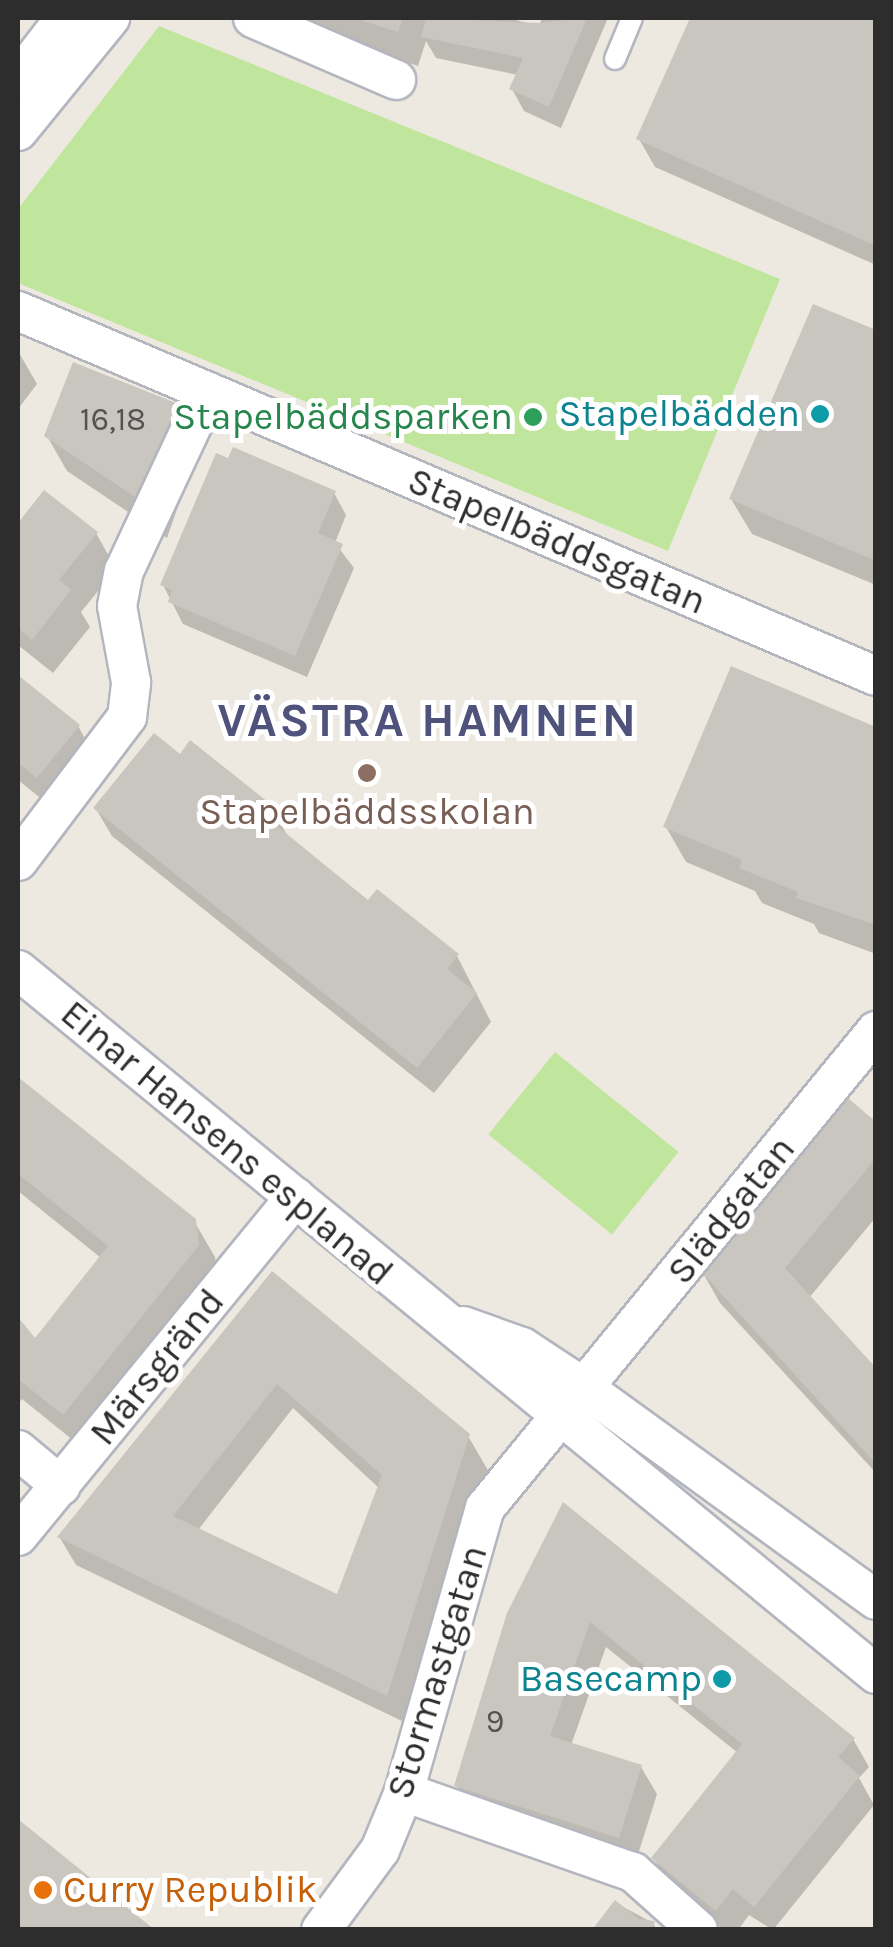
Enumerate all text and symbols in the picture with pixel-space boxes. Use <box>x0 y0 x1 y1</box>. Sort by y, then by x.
place label: Stapelbädden <box>559 391 800 437</box>
place label: Stapelbäddsparken <box>173 394 513 440</box>
house number: 16,18 <box>80 401 146 439</box>
marker: Stapelbädden <box>809 403 831 425</box>
marker: Stapelbäddsparken <box>522 406 544 428</box>
street label: Stapelbäddsgatan <box>401 458 713 624</box>
district label: VÄSTRA HAMNEN <box>217 692 639 750</box>
marker: Stapelbäddsskolan <box>356 762 378 784</box>
place label: Stapelbäddsskolan <box>199 789 535 835</box>
street label: Einar Hansens esplanad <box>52 991 402 1295</box>
street label: Slädgatan <box>657 1127 805 1293</box>
street label: Märsgränd <box>80 1279 234 1455</box>
street label: Stormastgatan <box>377 1540 497 1804</box>
place label: Basecamp <box>520 1656 702 1702</box>
marker: Basecamp <box>711 1668 733 1690</box>
house number: 9 <box>486 1703 504 1741</box>
place label: Curry Republik <box>63 1867 317 1913</box>
marker: Curry Republik <box>32 1879 54 1901</box>

